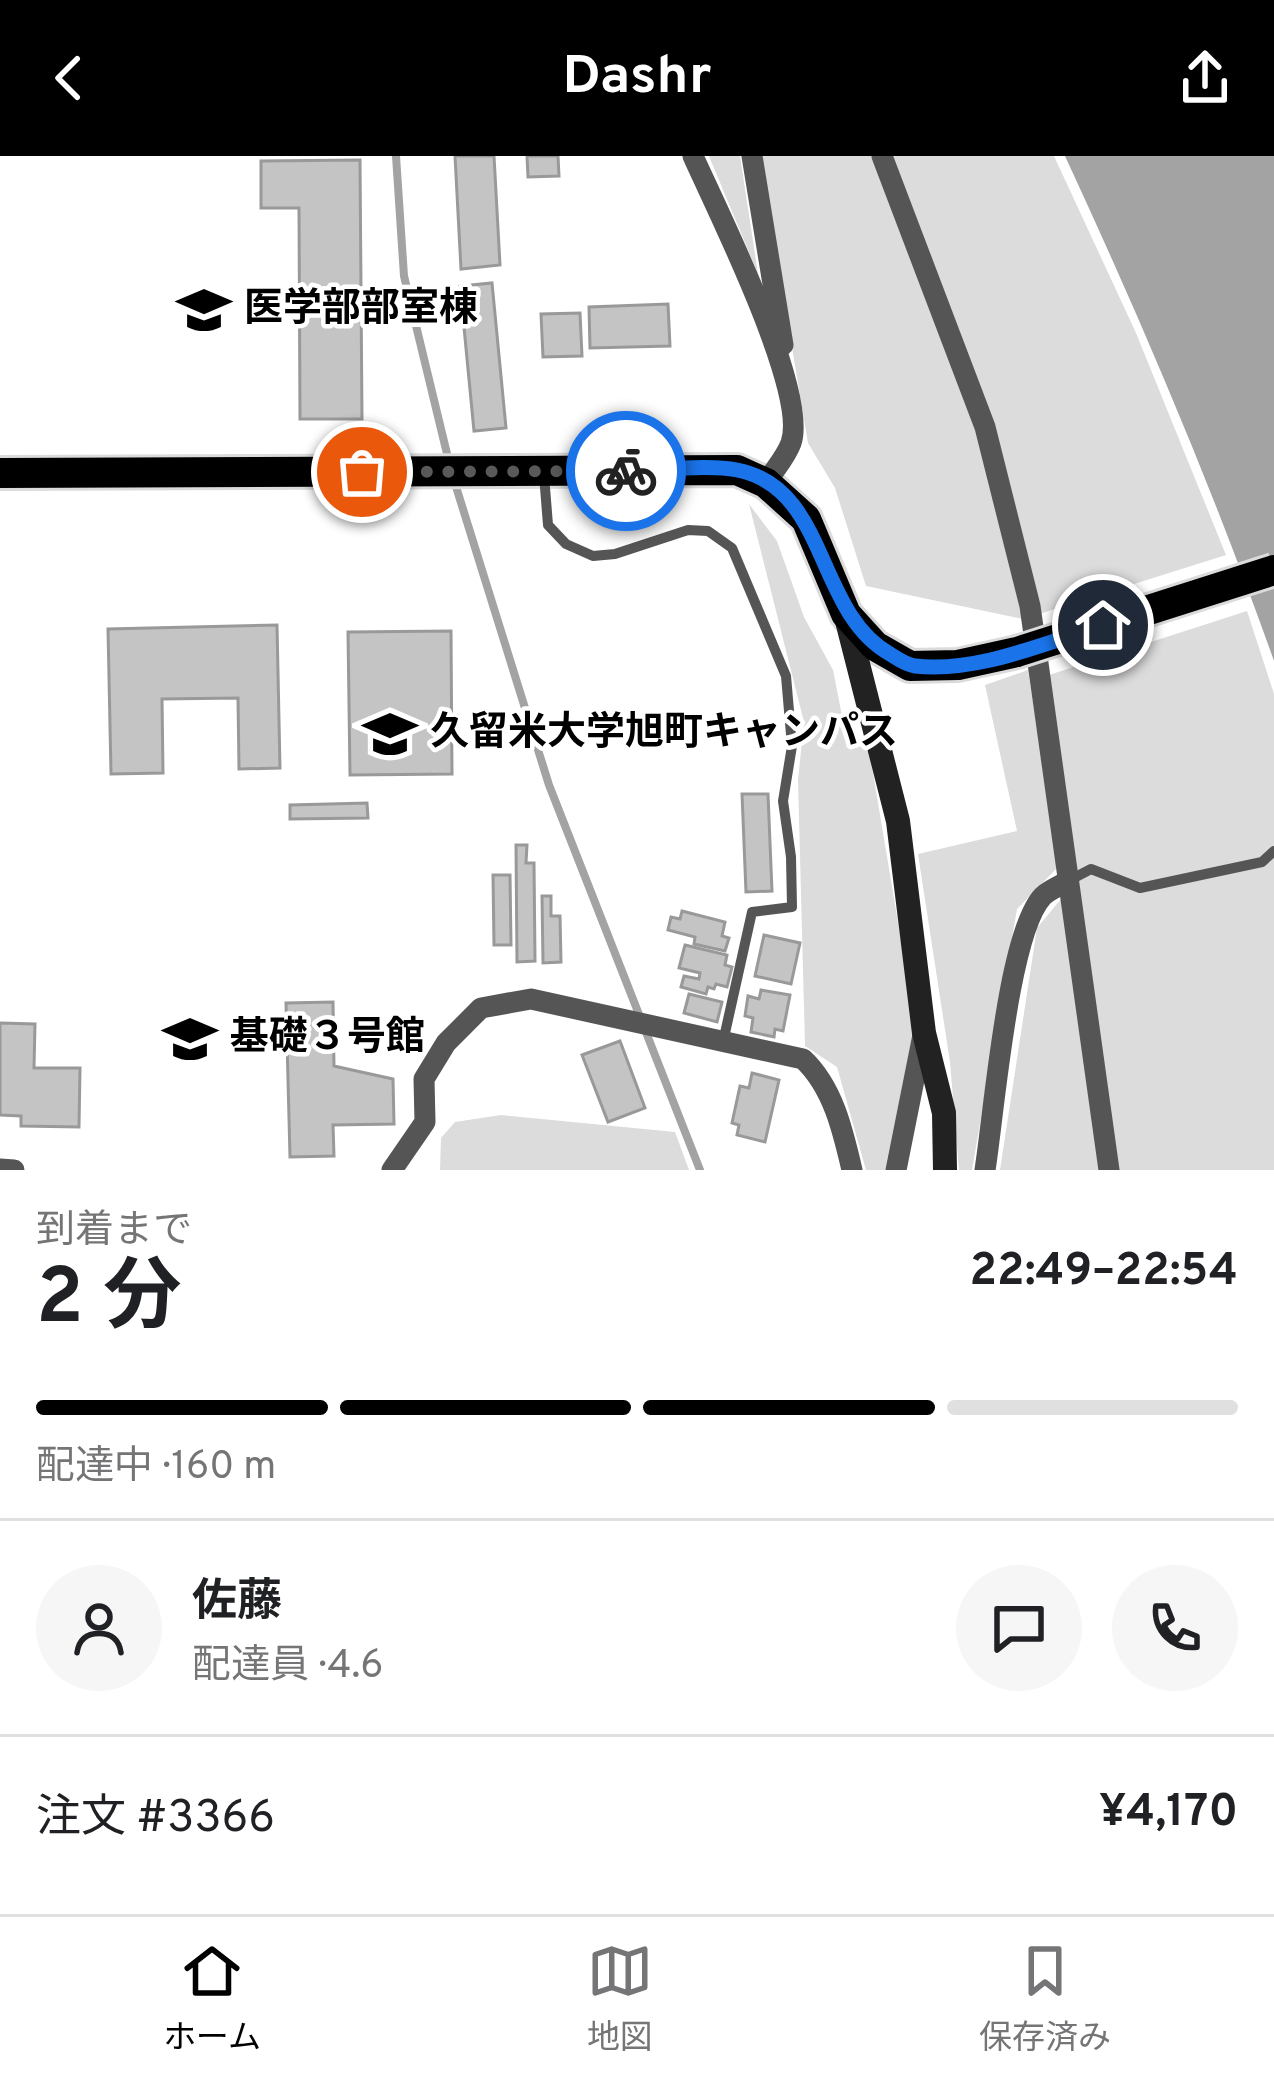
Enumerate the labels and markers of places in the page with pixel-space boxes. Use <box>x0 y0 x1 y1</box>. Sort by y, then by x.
school or university icon: 医学部部室棟 <box>175 281 233 339</box>
place label: 医学部部室棟 <box>244 286 478 335</box>
pin <box>311 421 413 523</box>
pin <box>1052 574 1154 676</box>
school or university icon: 久留米大学旭町キャンパス <box>361 705 419 763</box>
place label: 久留米大学旭町キャンパス <box>430 710 898 759</box>
school or university icon: 基礎３号館 <box>161 1010 219 1068</box>
place label: 基礎３号館 <box>230 1015 425 1064</box>

